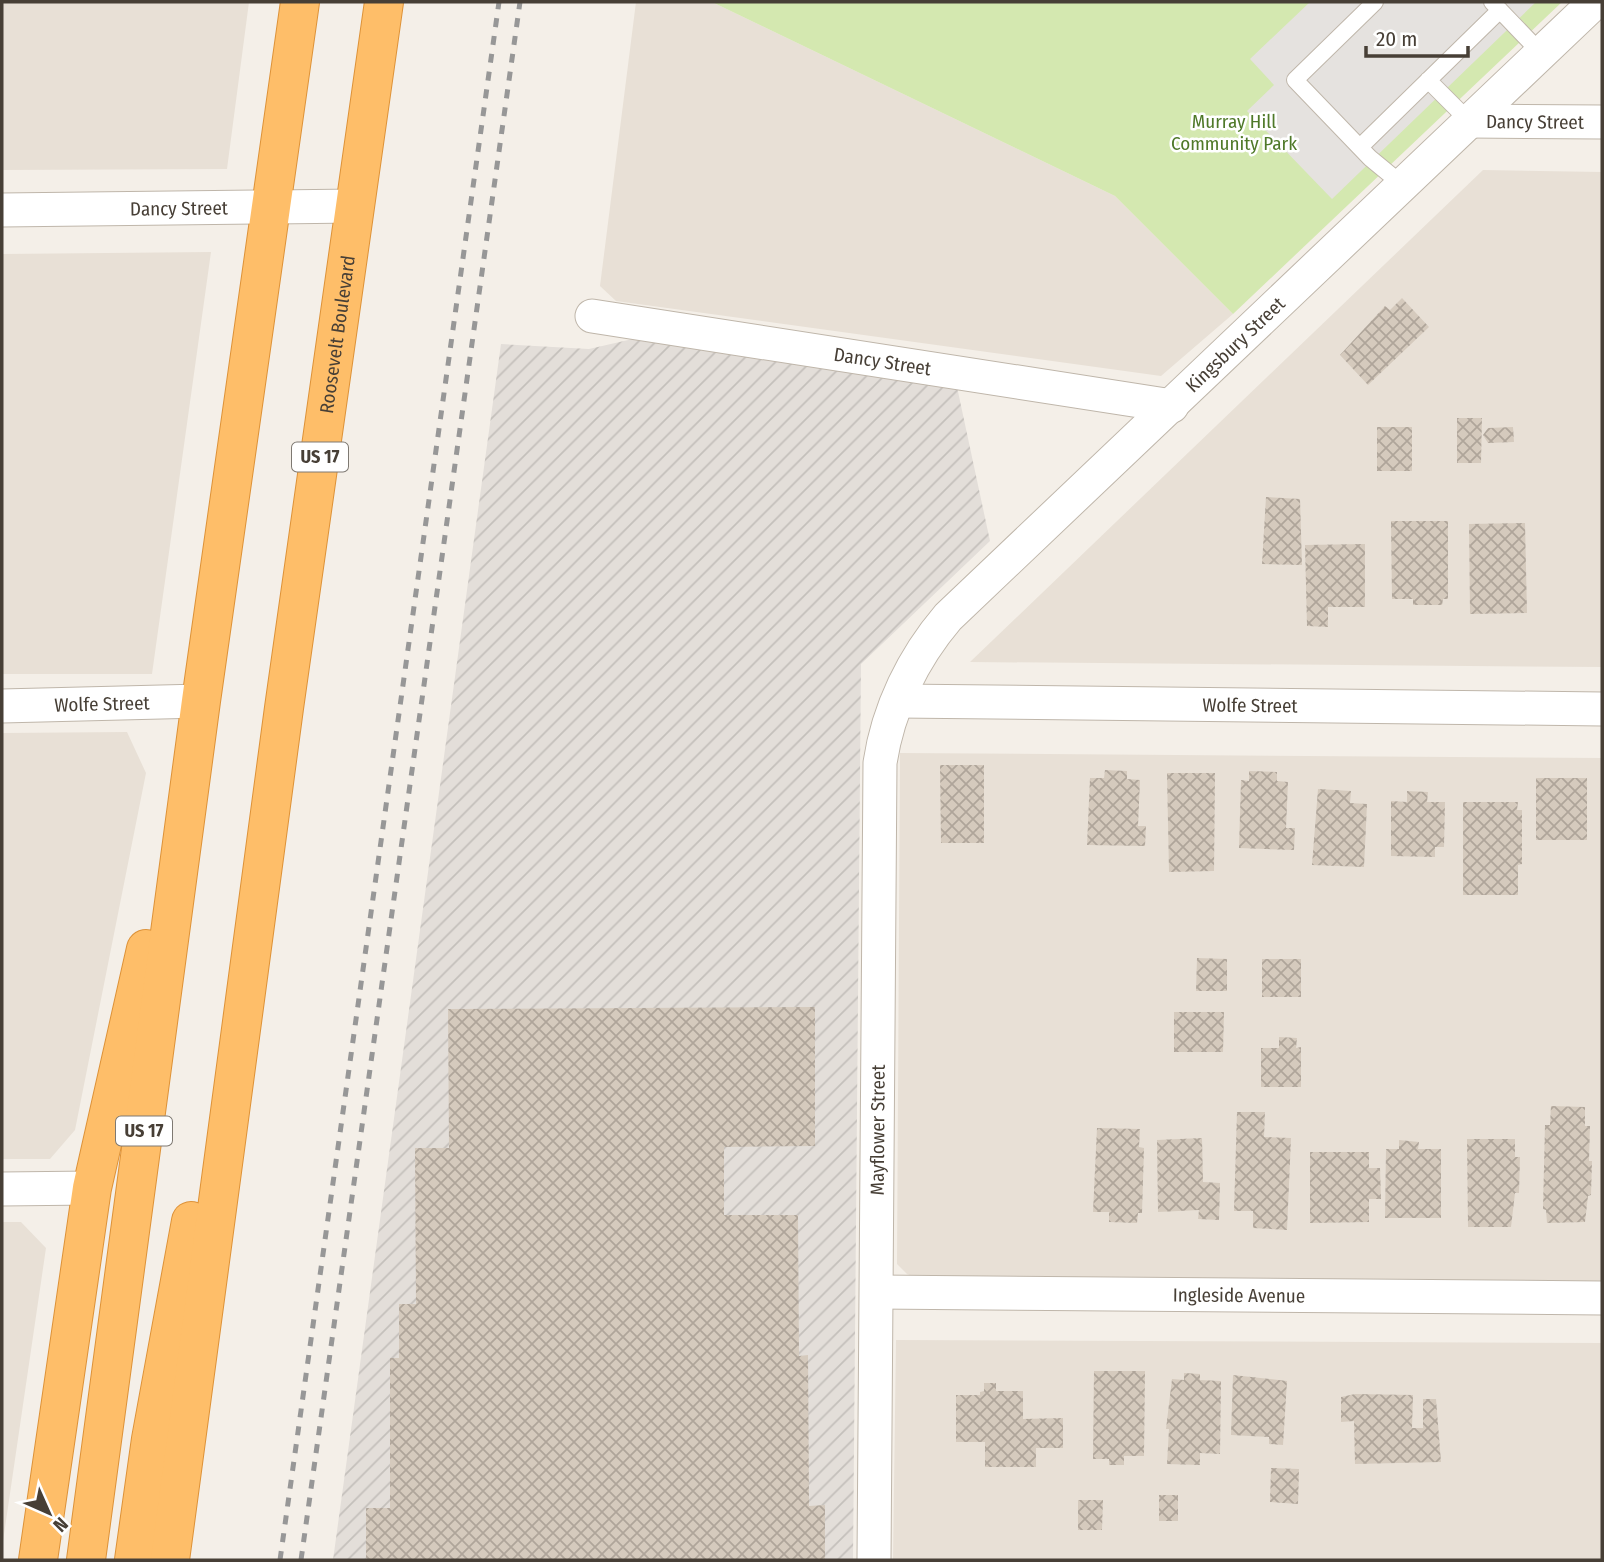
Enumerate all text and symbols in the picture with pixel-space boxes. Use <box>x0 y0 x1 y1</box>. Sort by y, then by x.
scale bar <box>1366 14 1468 58</box>
text: 20 m <box>1376 26 1417 52</box>
park label: Murray Hill Community Park <box>1171 110 1297 155</box>
street label: Dancy Street <box>1486 110 1585 134</box>
street label: Dancy Street <box>130 196 229 221</box>
street label: Roosevelt Boulevard <box>315 254 360 415</box>
street label: Kingsbury Street <box>1181 292 1290 397</box>
street label: Dancy Street <box>832 343 933 381</box>
road number: US 17 <box>292 443 348 472</box>
street label: Wolfe Street <box>54 691 151 717</box>
street label: Wolfe Street <box>1202 693 1299 718</box>
street label: Mayflower Street <box>866 1064 890 1196</box>
road number: US 17 <box>116 1116 172 1146</box>
street label: Ingleside Avenue <box>1173 1283 1305 1308</box>
north arrow <box>14 1478 84 1548</box>
text: N <box>49 1513 73 1537</box>

